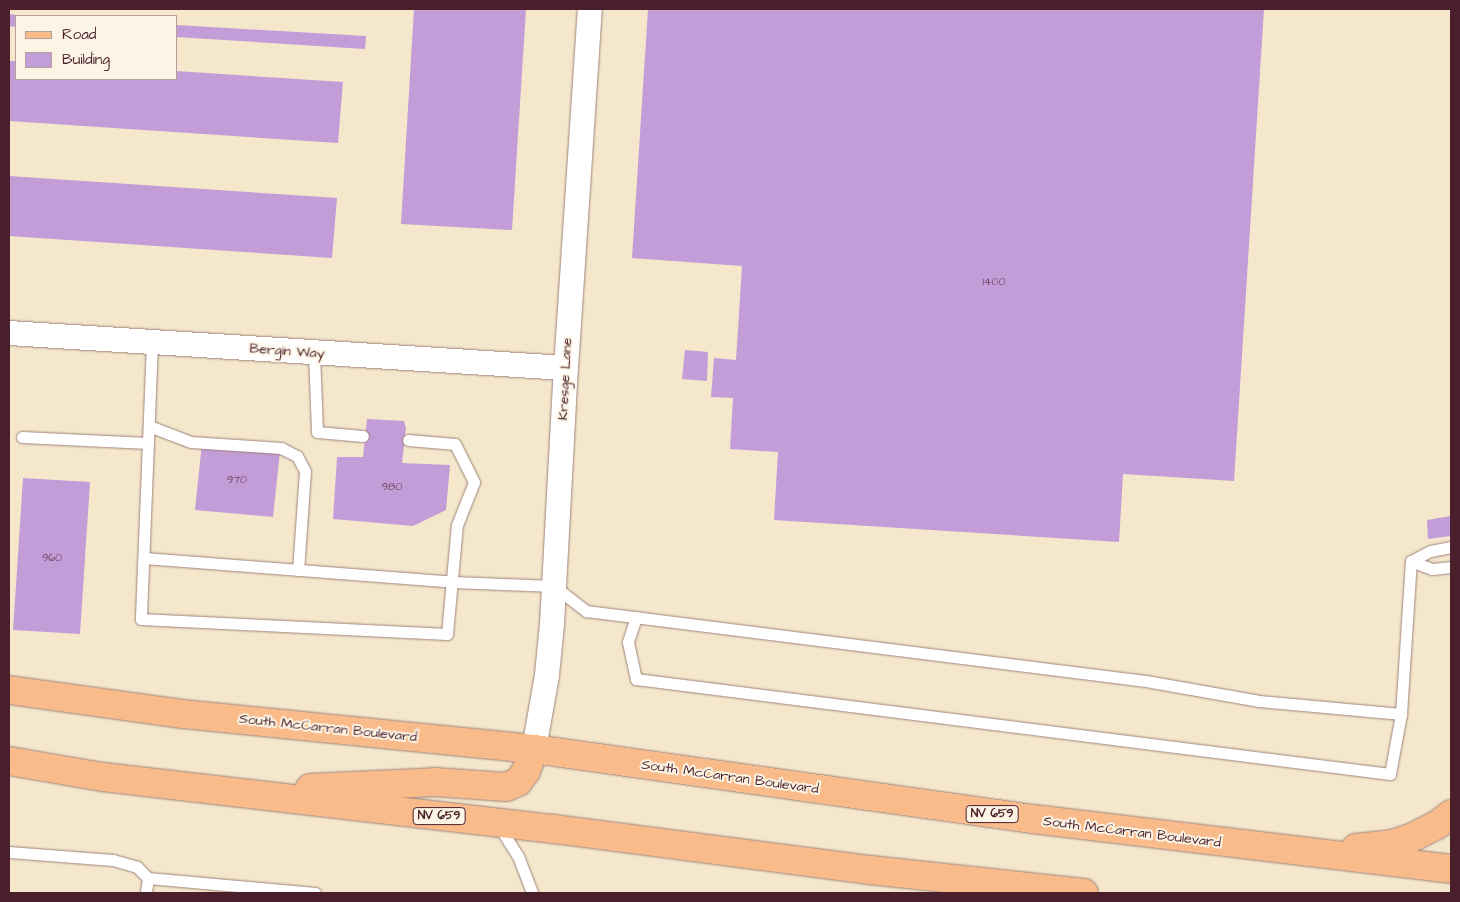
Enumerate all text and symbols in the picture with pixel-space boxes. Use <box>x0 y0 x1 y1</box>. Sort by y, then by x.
legend <box>15 15 178 80</box>
text: Road <box>62 24 96 45</box>
text: Building <box>62 49 110 70</box>
house number: 1400 <box>983 275 1005 289</box>
street label: Kresge Lane <box>554 337 576 421</box>
street label: Bergin Way <box>249 340 325 362</box>
house number: 970 <box>227 473 247 487</box>
house number: 980 <box>382 480 402 494</box>
house number: 960 <box>42 551 62 565</box>
street label: South McCarran Boulevard <box>238 710 418 746</box>
street label: South McCarran Boulevard <box>640 756 820 798</box>
road number: NV 659 <box>964 804 1020 824</box>
road number: NV 659 <box>412 806 466 826</box>
street label: South McCarran Boulevard <box>1042 813 1222 851</box>

